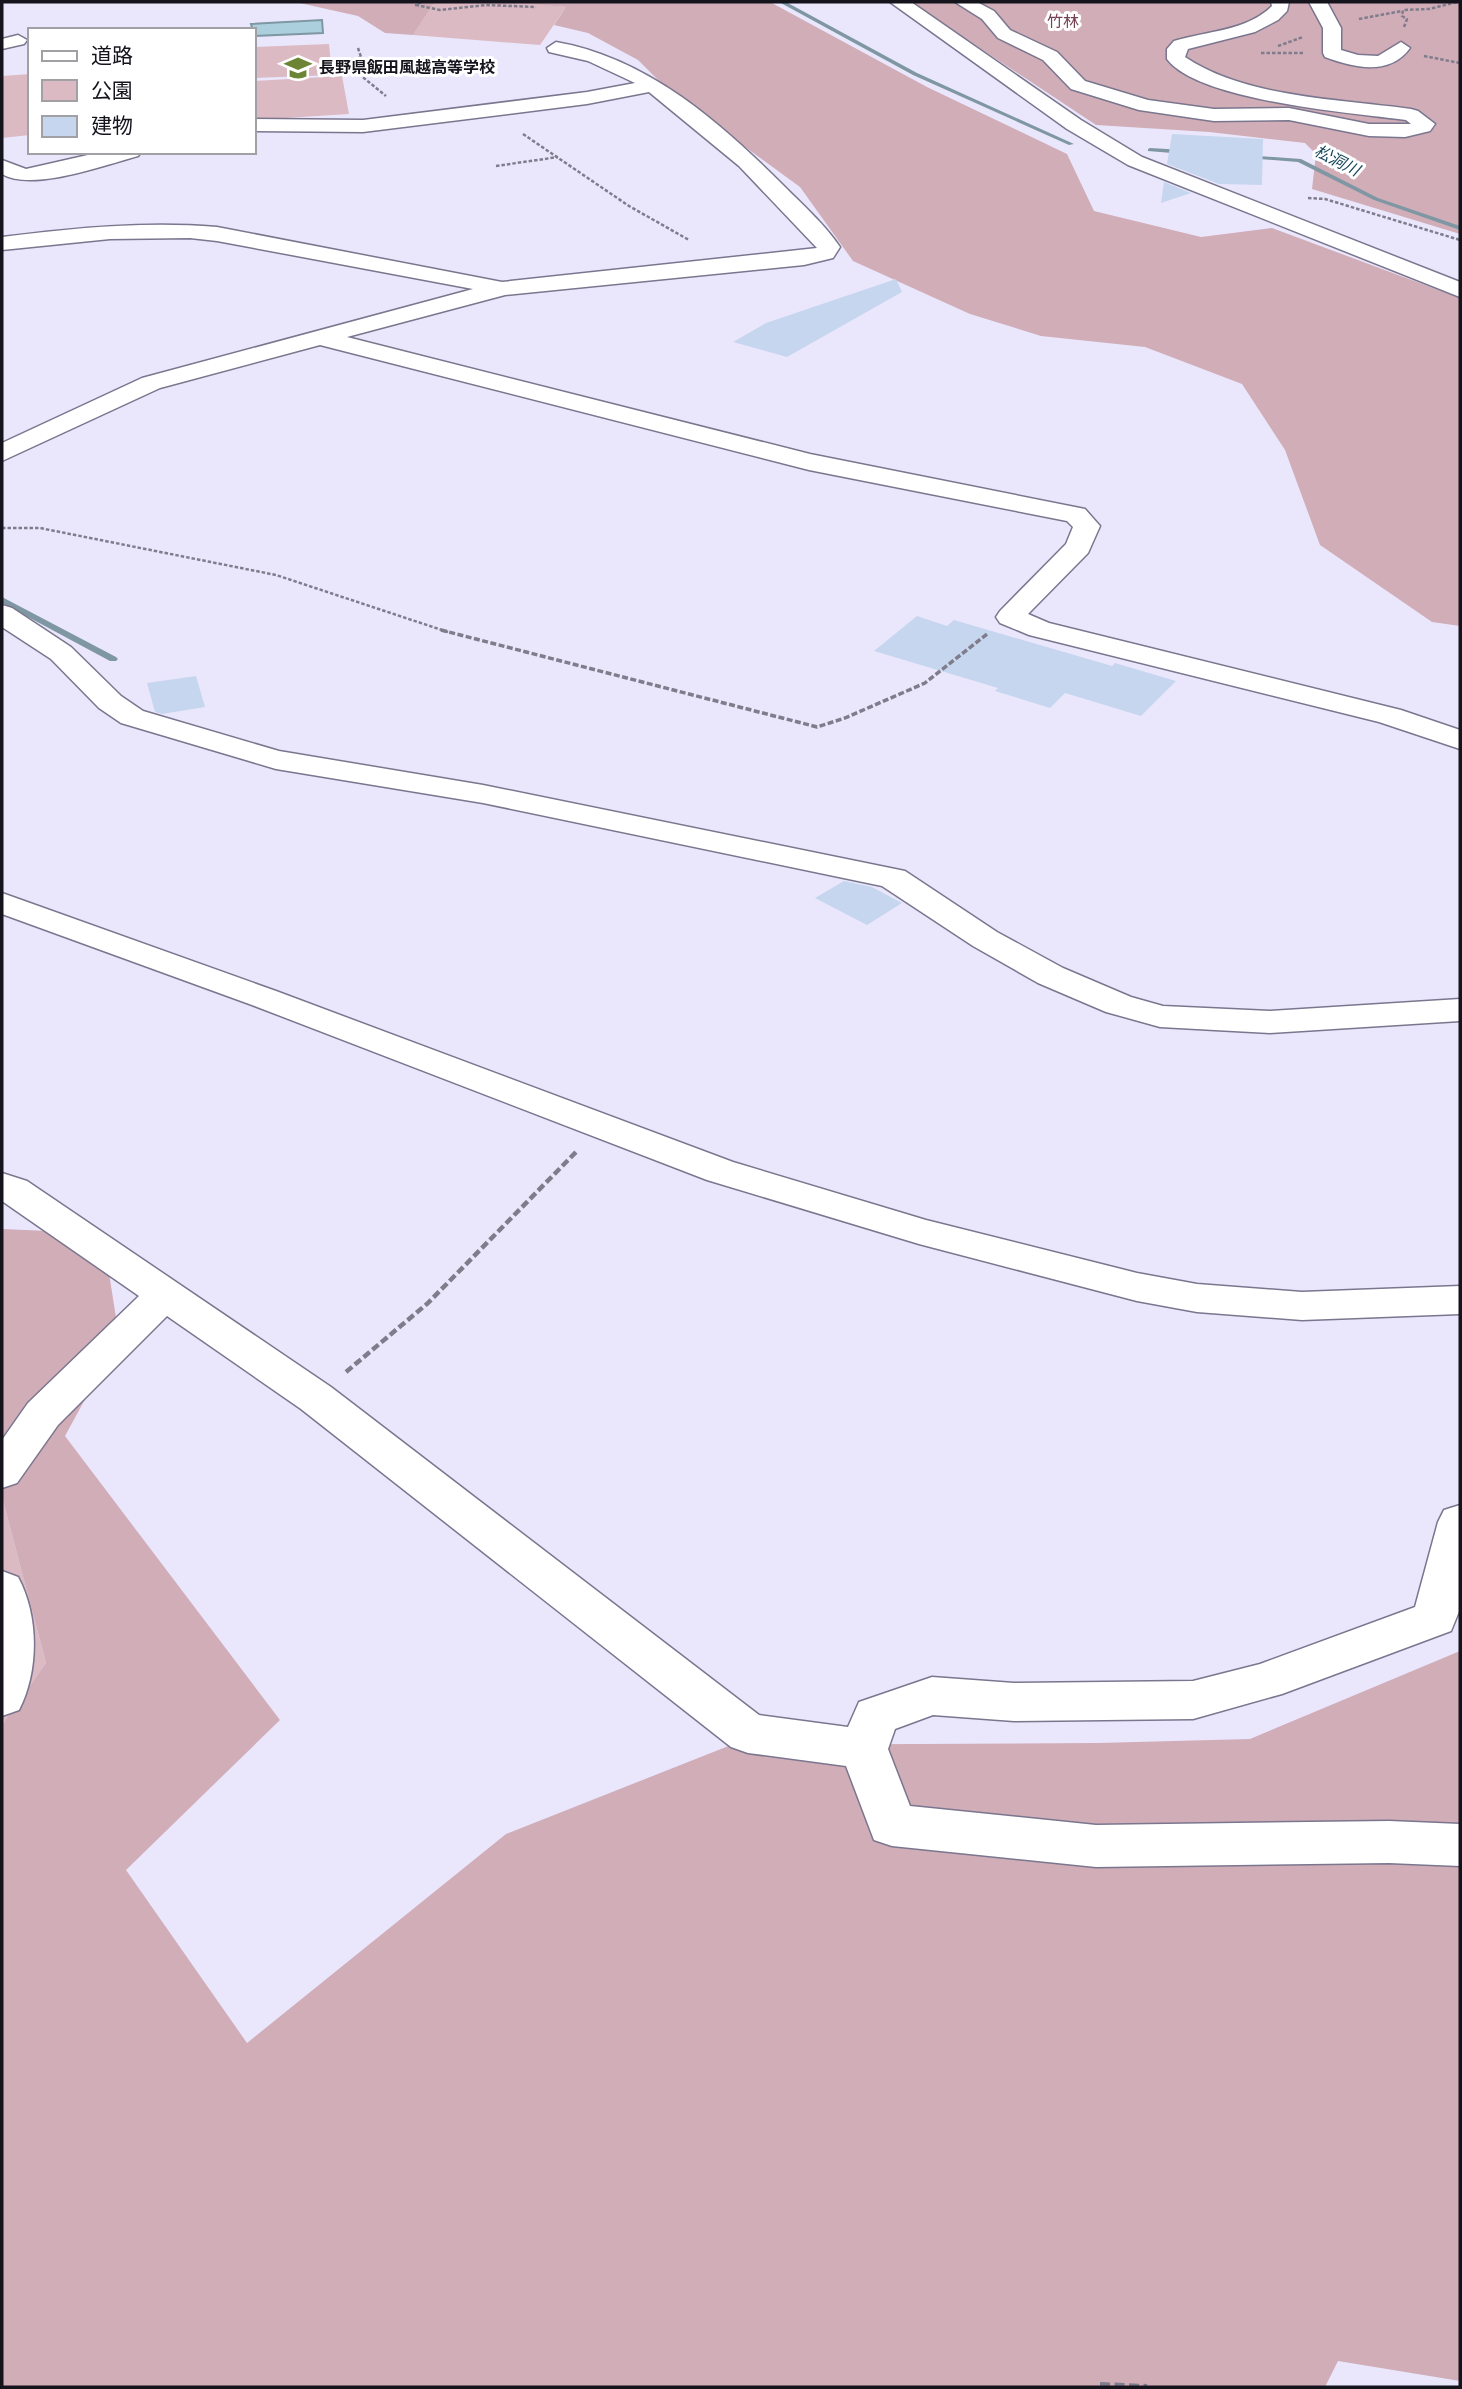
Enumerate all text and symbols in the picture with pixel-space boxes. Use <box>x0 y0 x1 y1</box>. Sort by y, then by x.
park label: 竹林 <box>1047 12 1079 32</box>
legend <box>28 28 256 154</box>
text: 道路 <box>91 44 133 69</box>
school or university icon: 長野県飯田風越高等学校 <box>283 53 313 83</box>
place label: 長野県飯田風越高等学校 <box>319 58 495 78</box>
text: 公園 <box>91 79 133 104</box>
text: 建物 <box>91 114 133 139</box>
water label: 松洞川 <box>1311 141 1365 182</box>

